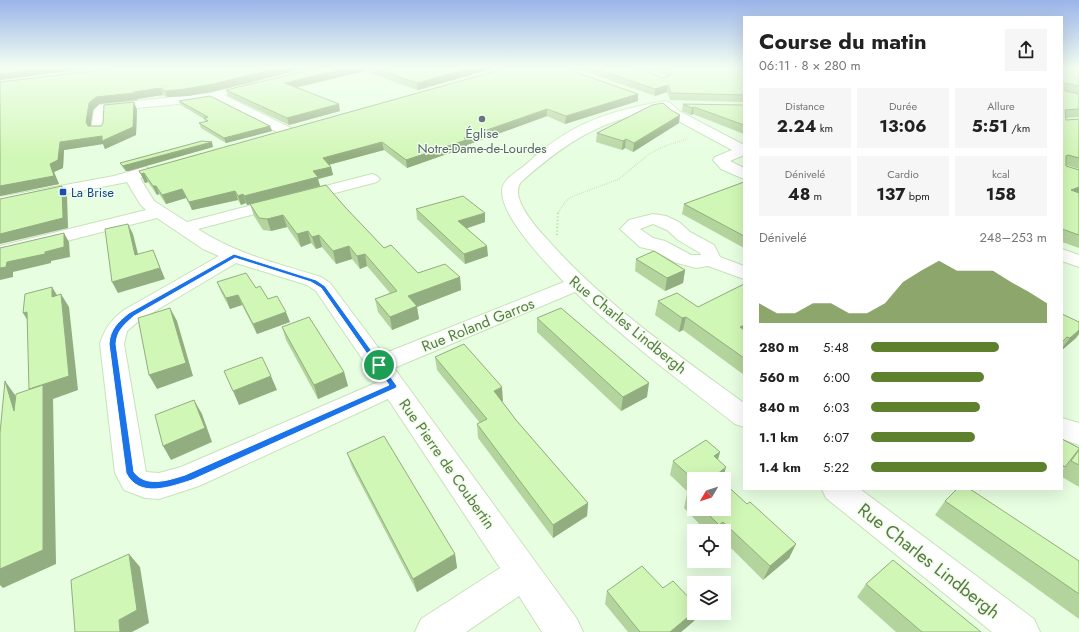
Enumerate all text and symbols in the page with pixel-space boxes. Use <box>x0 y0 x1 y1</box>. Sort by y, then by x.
text: Course du matin <box>759 25 927 57</box>
button: share <box>1005 29 1047 71</box>
text: 06:11 · 8 × 280 m <box>759 56 861 75</box>
text: Distance <box>785 98 825 114</box>
text: Durée <box>889 98 917 114</box>
text: Allure <box>987 98 1015 114</box>
marker: Église Notre-Dame-de-Lourdes <box>477 114 487 124</box>
text: 2.24 <box>777 114 816 138</box>
text: 13:06 <box>879 114 927 138</box>
text: 5:51 <box>972 114 1008 138</box>
text: km <box>816 120 833 136</box>
text: /km <box>1008 120 1030 136</box>
place label: Église Notre-Dame-de-Lourdes <box>417 124 547 158</box>
text: Dénivelé <box>785 166 825 182</box>
text: Cardio <box>887 166 919 182</box>
text: kcal <box>992 166 1010 182</box>
text: 48 <box>788 182 810 206</box>
text: 137 <box>876 182 905 206</box>
text: 158 <box>986 182 1016 206</box>
place label: La Brise <box>71 183 114 202</box>
marker: La Brise <box>58 187 68 197</box>
text: m <box>810 188 822 204</box>
text: bpm <box>905 188 930 204</box>
text: Dénivelé <box>759 228 807 247</box>
text: 248–253 m <box>979 228 1047 247</box>
street label: Rue Charles Lindbergh <box>565 271 691 379</box>
street label: Rue Roland Garros <box>418 292 538 358</box>
text: 280 m <box>759 338 799 357</box>
text: 5:48 <box>823 338 849 357</box>
pin <box>362 348 396 382</box>
icon: arrive <box>368 354 390 376</box>
text: 560 m <box>759 368 799 387</box>
text: 6:00 <box>823 368 850 387</box>
street label: Rue Pierre de Coubertin <box>394 394 500 534</box>
text: 840 m <box>759 398 799 417</box>
text: 6:03 <box>823 398 849 417</box>
text: 1.1 km <box>759 428 798 447</box>
text: 6:07 <box>823 428 849 447</box>
text: 1.4 km <box>759 458 801 477</box>
text: 5:22 <box>823 458 849 477</box>
north arrow <box>687 472 731 516</box>
map controls <box>687 472 731 620</box>
street label: Rue Charles Lindbergh <box>852 497 1006 625</box>
button: locate <box>687 524 731 568</box>
button: layers <box>687 576 731 620</box>

